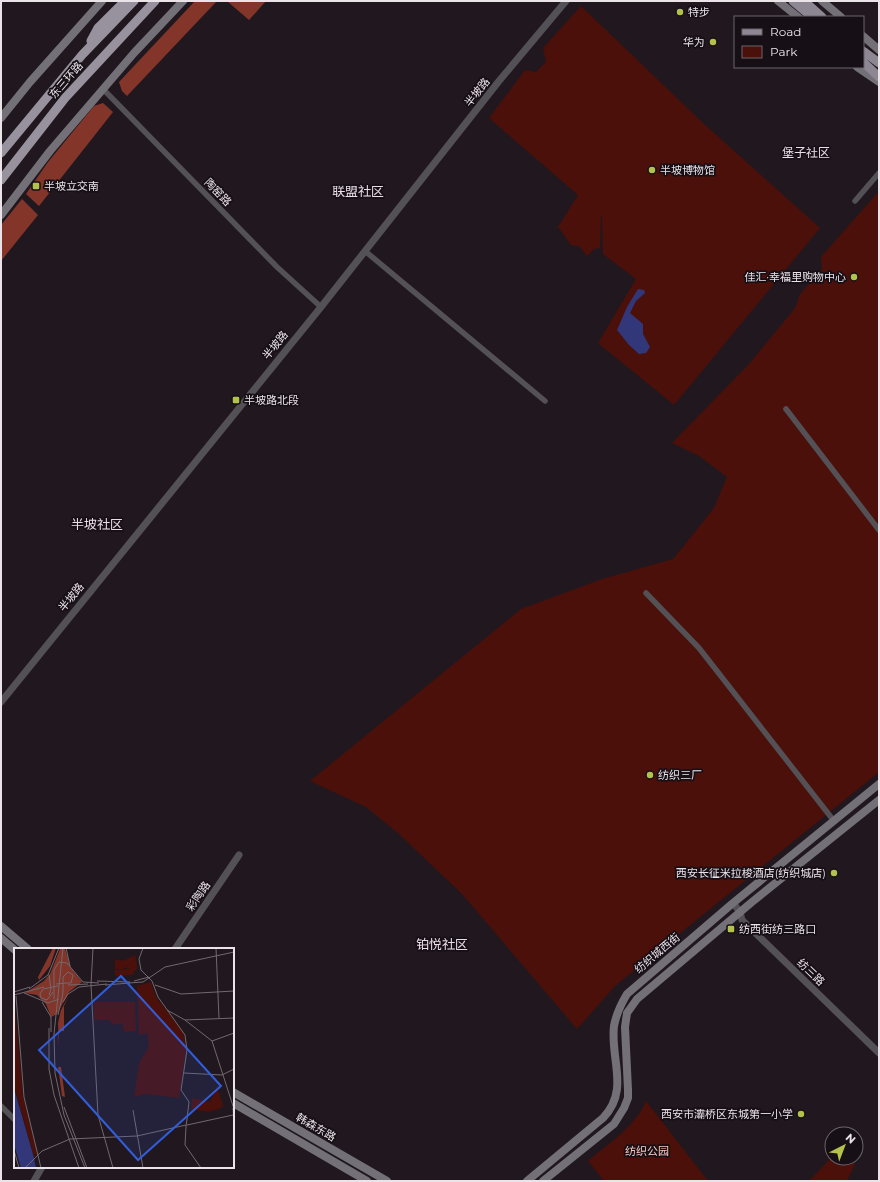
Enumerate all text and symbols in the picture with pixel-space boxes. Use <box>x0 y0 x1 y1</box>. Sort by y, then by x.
place label: 特步 <box>688 5 710 19</box>
marker: 特步 <box>675 7 685 17</box>
legend <box>734 16 864 68</box>
text: Road <box>770 24 801 39</box>
place label: 华为 <box>683 35 705 49</box>
marker: 华为 <box>708 37 718 47</box>
text: Park <box>770 44 798 59</box>
street label: 东三环路 <box>46 59 86 101</box>
street label: 半坡路 <box>461 75 493 109</box>
district label: 堡子社区 <box>782 145 830 160</box>
place label: 半坡博物馆 <box>660 163 715 177</box>
marker: 半坡博物馆 <box>647 165 657 175</box>
street label: 陶窑路 <box>202 175 234 209</box>
place label: 半坡立交南 <box>44 179 99 193</box>
marker: 半坡立交南 <box>31 181 41 191</box>
district label: 联盟社区 <box>332 183 384 199</box>
place label: 佳汇·幸福里购物中心 <box>744 270 846 284</box>
marker: 佳汇·幸福里购物中心 <box>849 272 859 282</box>
street label: 半坡路 <box>259 328 291 362</box>
place label: 半坡路北段 <box>244 393 299 407</box>
marker: 半坡路北段 <box>231 395 241 405</box>
district label: 半坡社区 <box>71 516 123 532</box>
street label: 半坡路 <box>55 580 87 614</box>
place label: 纺织三厂 <box>658 768 702 782</box>
marker: 纺织三厂 <box>645 770 655 780</box>
place label: 西安长征米拉梭酒店(纺织城店) <box>676 866 826 880</box>
marker: 西安长征米拉梭酒店(纺织城店) <box>829 868 839 878</box>
street label: 彩陶路 <box>183 878 213 914</box>
place label: 纺西街纺三路口 <box>739 922 816 936</box>
marker: 纺西街纺三路口 <box>726 924 736 934</box>
street label: 纺织城西街 <box>631 930 683 976</box>
district label: 铂悦社区 <box>416 936 468 952</box>
inset map <box>14 948 234 1168</box>
street label: 纺三路 <box>794 956 828 988</box>
place label: 西安市灞桥区东城第一小学 <box>661 1107 793 1121</box>
marker: 西安市灞桥区东城第一小学 <box>796 1109 806 1119</box>
street label: 韩森东路 <box>293 1110 339 1144</box>
north arrow <box>824 1126 864 1166</box>
text: N <box>843 1130 859 1147</box>
park label: 纺织公园 <box>625 1144 669 1158</box>

